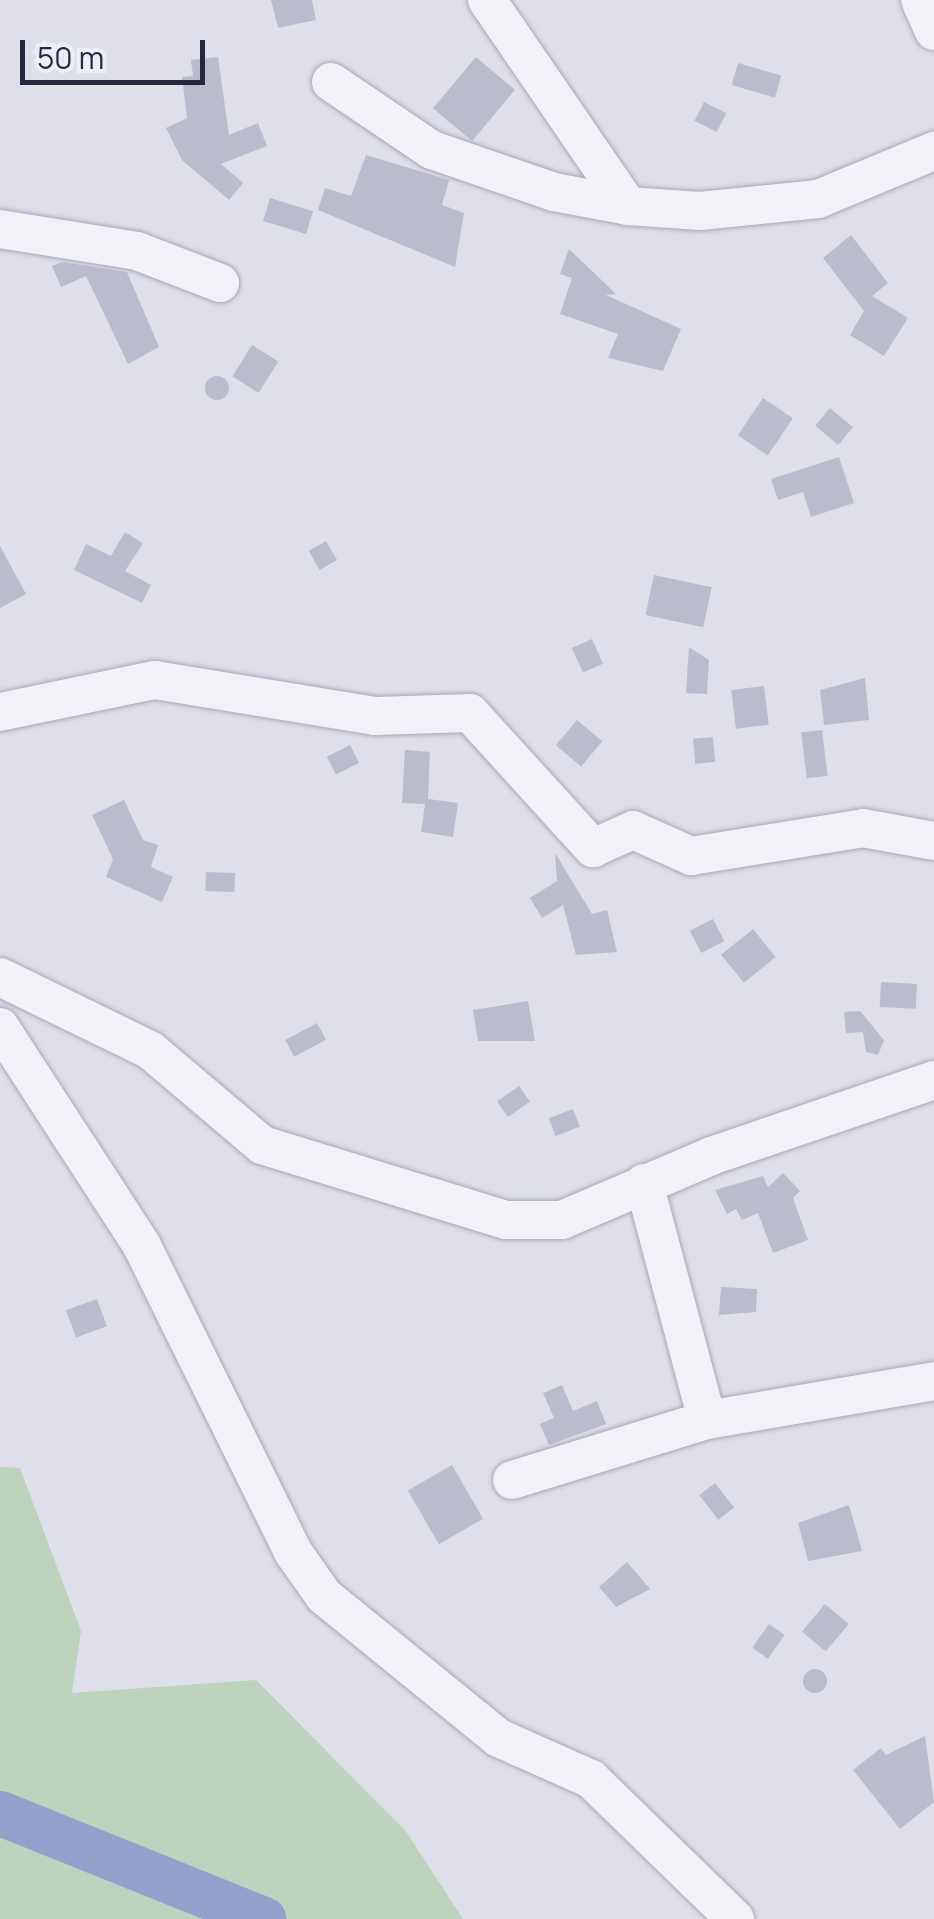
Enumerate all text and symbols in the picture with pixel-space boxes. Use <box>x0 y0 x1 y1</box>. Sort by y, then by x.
scale bar <box>25 20 210 82</box>
text: 50 m <box>37 37 104 78</box>

